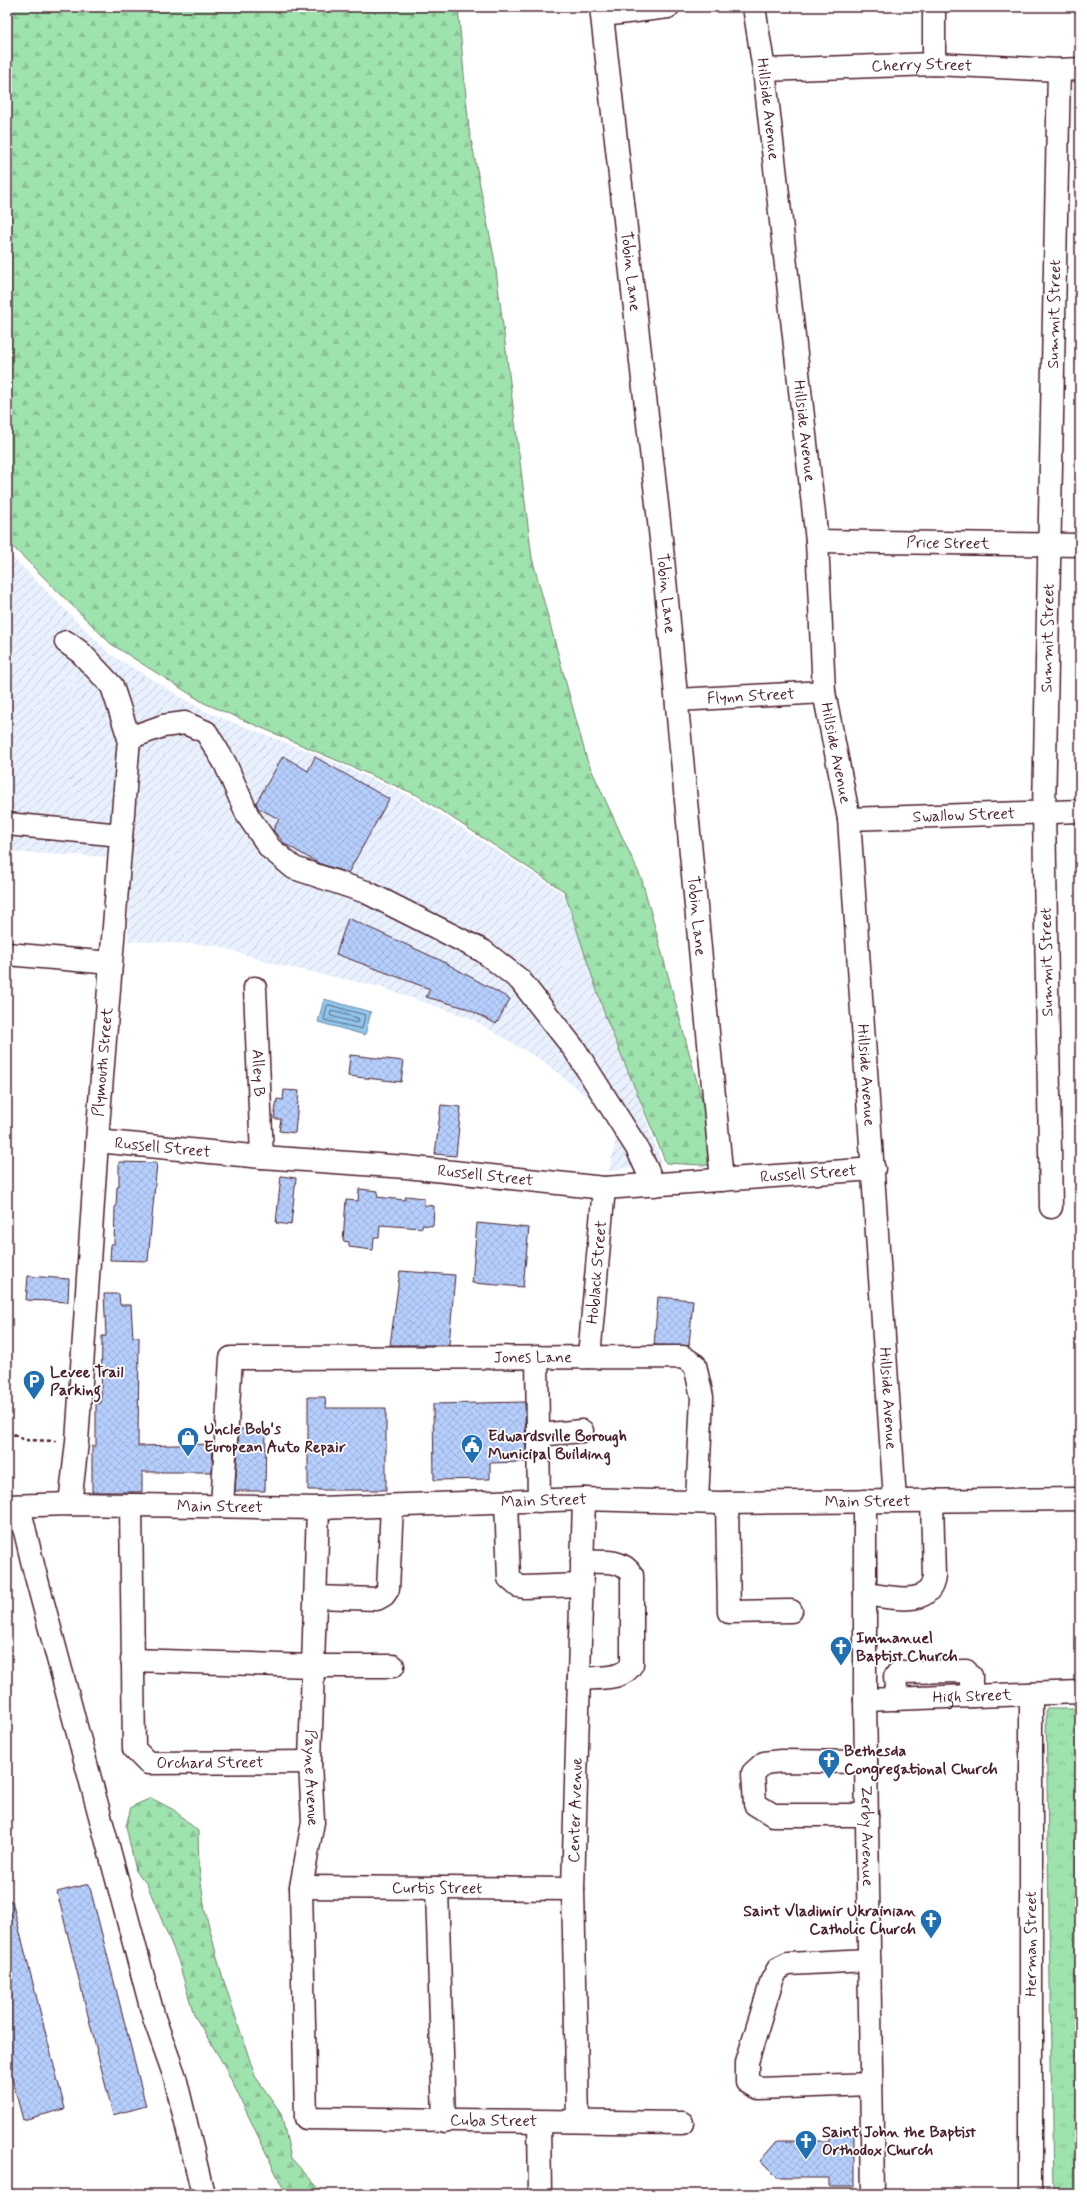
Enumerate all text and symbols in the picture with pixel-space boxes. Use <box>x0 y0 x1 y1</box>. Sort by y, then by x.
street label: Cherry Street <box>871 53 973 77</box>
street label: Hillside Avenue <box>752 56 785 161</box>
street label: Tobin Lane <box>616 230 646 313</box>
street label: Summit Street <box>1042 259 1066 369</box>
street label: Hillside Avenue <box>788 379 821 483</box>
street label: Price Street <box>906 532 990 554</box>
street label: Tobin Lane <box>652 552 681 635</box>
street label: Summit Street <box>1036 583 1059 693</box>
street label: Flynn Street <box>706 683 796 709</box>
street label: Hillside Avenue <box>816 701 856 805</box>
street label: Swallow Street <box>912 803 1016 827</box>
street label: Tobin Lane <box>683 875 711 957</box>
street label: Summit Street <box>1036 907 1058 1017</box>
street label: Plymouth Street <box>88 1006 118 1118</box>
street label: Hillside Avenue <box>852 1023 880 1127</box>
street label: Alley B <box>247 1049 270 1097</box>
street label: Russell Street <box>114 1132 212 1163</box>
street label: Russell Street <box>436 1160 535 1191</box>
street label: Russell Street <box>759 1160 858 1187</box>
street label: Hoblack Street <box>581 1219 612 1325</box>
street label: Hillside Avenue <box>874 1346 902 1450</box>
street label: Jones Lane <box>493 1347 572 1368</box>
place label: Levee Trail Parking <box>50 1362 124 1403</box>
parking icon: Levee Trail Parking <box>21 1368 47 1401</box>
place label: Uncle Bob's European Auto Repair <box>204 1419 346 1458</box>
shop icon: Uncle Bob's European Auto Repair <box>175 1425 201 1458</box>
place label: Edwardsville Borough Municipal Building <box>488 1426 627 1466</box>
public building icon: Edwardsville Borough Municipal Building <box>459 1432 485 1465</box>
street label: Main Street <box>500 1488 588 1512</box>
street label: Main Street <box>825 1490 911 1512</box>
street label: Main Street <box>177 1495 264 1518</box>
place label: Immanuel Baptist Church <box>856 1628 958 1667</box>
church icon: Immanuel Baptist Church <box>828 1634 854 1667</box>
street label: High Street <box>932 1684 1012 1708</box>
street label: Payne Avenue <box>299 1729 324 1829</box>
place label: Bethesda Congregational Church <box>844 1741 998 1782</box>
church icon: Bethesda Congregational Church <box>816 1747 842 1780</box>
street label: Orchard Street <box>157 1752 264 1773</box>
street label: Center Avenue <box>563 1756 587 1863</box>
street label: Zerby Avenue <box>856 1785 879 1887</box>
street label: Curtis Street <box>392 1877 482 1899</box>
street label: Herman Street <box>1021 1891 1042 1997</box>
place label: Saint Vladimir Ukrainian Catholic Church <box>743 1901 916 1940</box>
church icon: Saint Vladimir Ukrainian Catholic Church <box>918 1907 944 1940</box>
street label: Cuba Street <box>450 2109 538 2132</box>
place label: Saint John the Baptist Orthodox Church <box>822 2122 977 2161</box>
church icon: Saint John the Baptist Orthodox Church <box>793 2128 819 2161</box>

